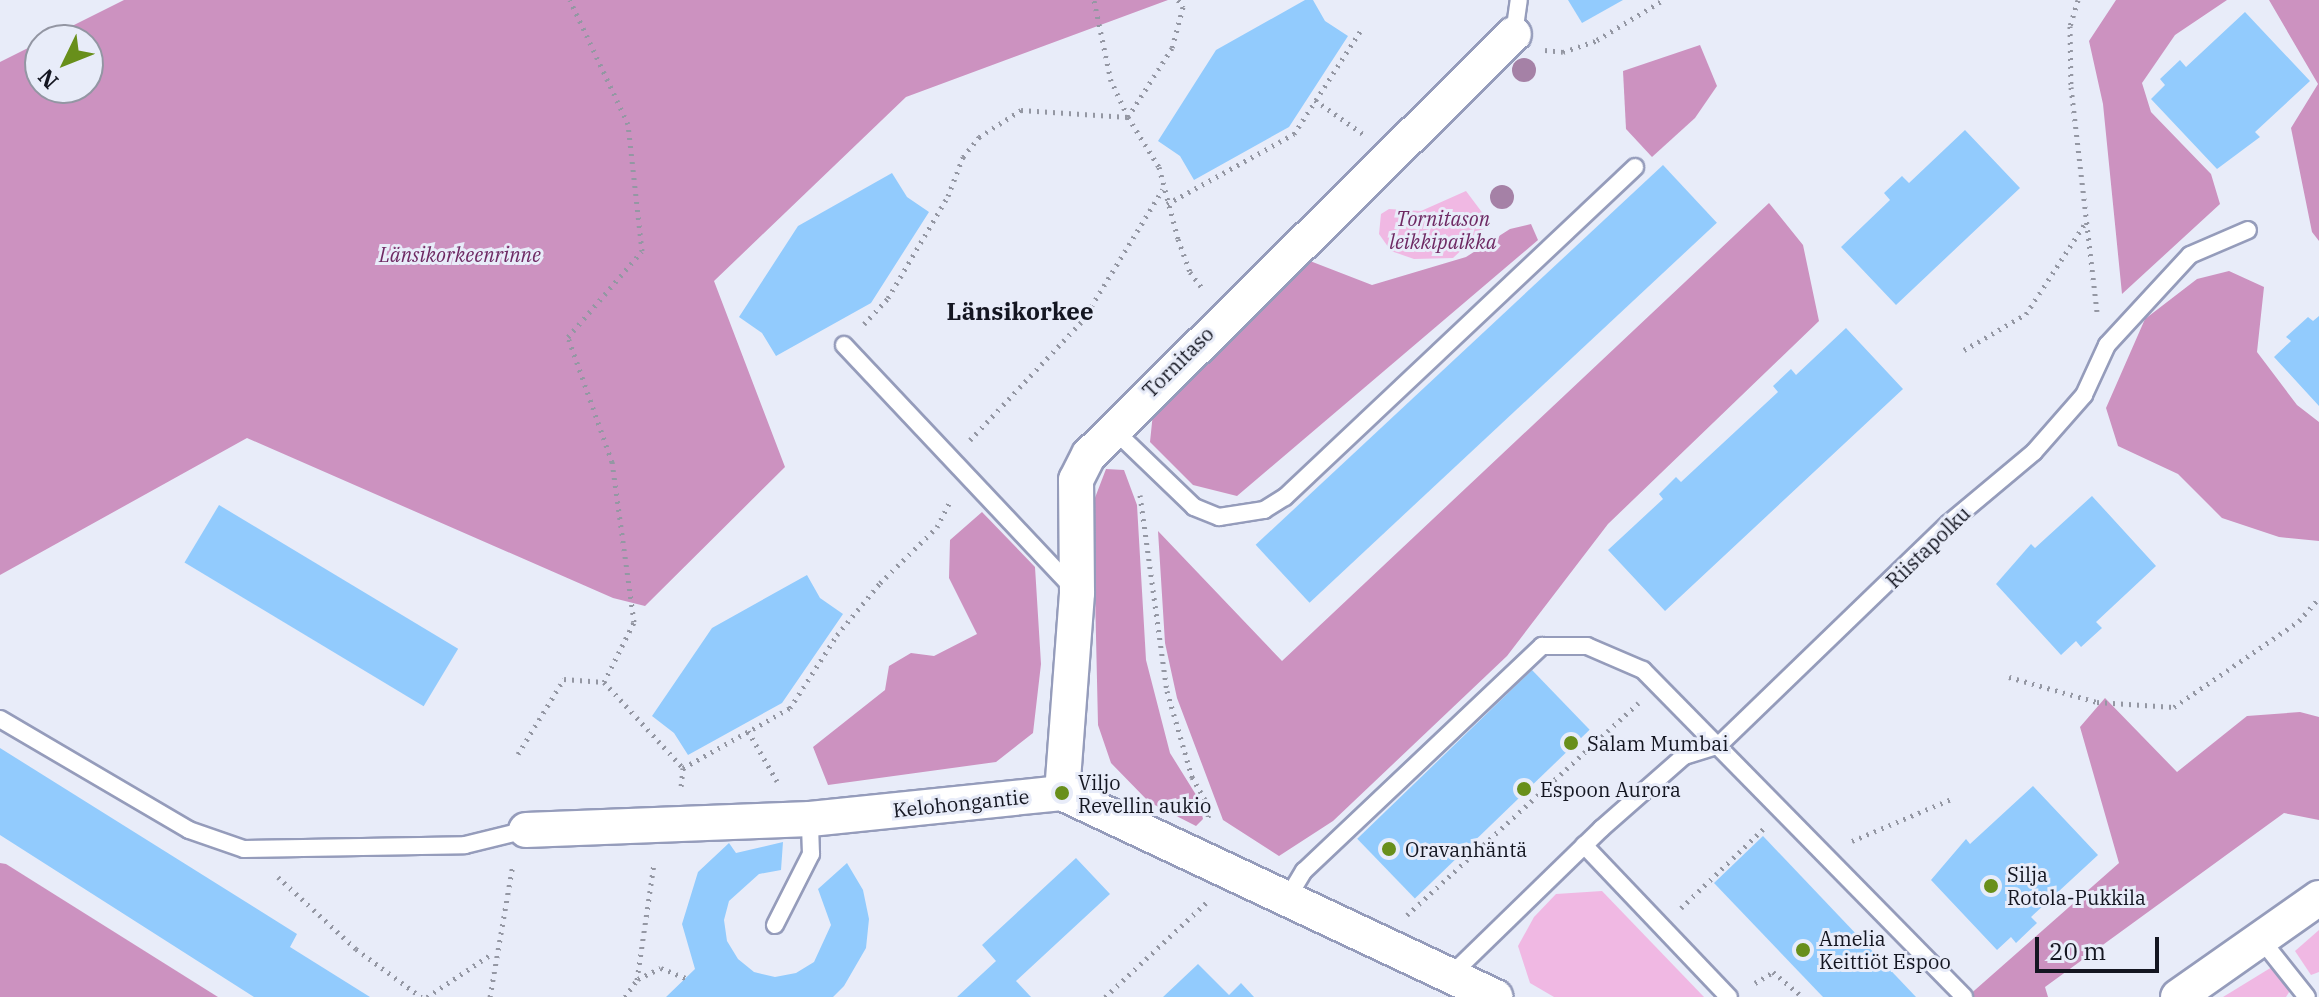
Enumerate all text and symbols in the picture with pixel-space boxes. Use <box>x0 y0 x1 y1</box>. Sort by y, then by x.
north arrow <box>24 24 104 104</box>
text: N <box>31 63 64 96</box>
park label: Tornitason leikkipaikka <box>1389 207 1497 254</box>
park label: Länsikorkeenrinne <box>379 242 541 266</box>
district label: Länsikorkee <box>947 298 1093 326</box>
street label: Tornitaso <box>1138 322 1218 402</box>
street label: Riistapolku <box>1881 501 1975 593</box>
place label: Salam Mumbai <box>1587 731 1729 755</box>
marker: Salam Mumbai <box>1562 734 1580 752</box>
place label: Viljo Revellin aukio <box>1078 770 1211 817</box>
place label: Espoon Aurora <box>1540 777 1681 801</box>
marker: Espoon Aurora <box>1515 780 1533 798</box>
street label: Kelohongantie <box>892 784 1030 822</box>
marker: Viljo Revellin aukio <box>1053 784 1071 802</box>
place label: Oravanhäntä <box>1405 837 1527 861</box>
marker: Oravanhäntä <box>1380 840 1398 858</box>
place label: Silja Rotola-Pukkila <box>2007 862 2146 909</box>
marker: Silja Rotola-Pukkila <box>1982 877 2000 895</box>
scale bar <box>2039 921 2163 971</box>
place label: Amelia Keittiöt Espoo <box>1819 926 1951 973</box>
text: 20 m <box>2049 935 2106 967</box>
marker: Amelia Keittiöt Espoo <box>1794 941 1812 959</box>

